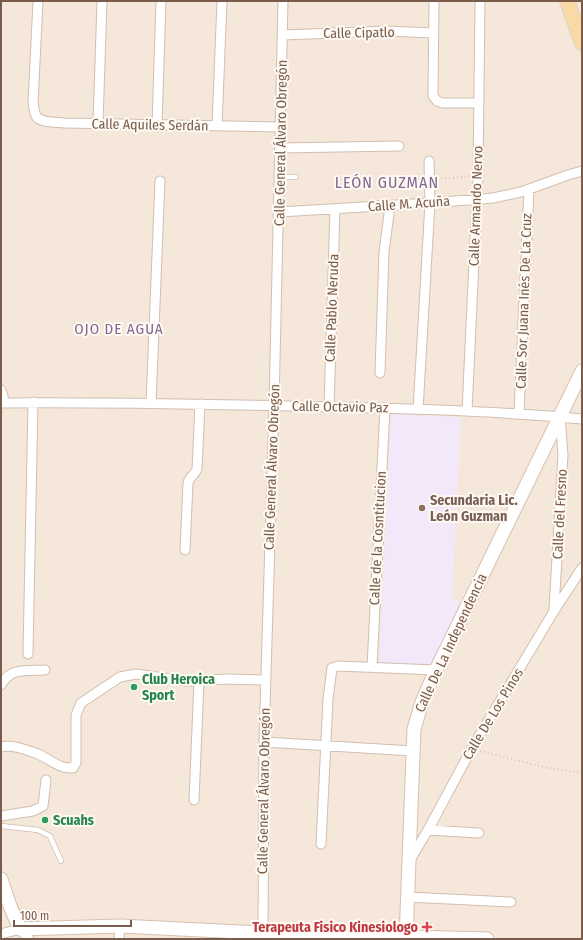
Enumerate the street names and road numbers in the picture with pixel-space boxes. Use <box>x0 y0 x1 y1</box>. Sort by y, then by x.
street label: Calle Cipatlo <box>323 24 395 42</box>
street label: Calle General Álvaro Obregón <box>270 60 291 226</box>
street label: Calle Aquiles Serdán <box>91 115 209 135</box>
street label: Calle Armando Nervo <box>465 145 487 267</box>
street label: Calle M. Acuña <box>367 193 451 215</box>
street label: Calle Sor Juana Inés De La Cruz <box>512 212 536 389</box>
street label: Calle Pablo Neruda <box>322 253 342 362</box>
street label: Calle General Álvaro Obregón <box>260 384 283 550</box>
street label: Calle Octavio Paz <box>292 398 389 416</box>
street label: Calle del Fresno <box>549 468 571 560</box>
street label: Calle de la Cosntitucion <box>366 470 390 606</box>
street label: Calle De La Independencia <box>411 571 491 715</box>
street label: Calle De Los Pinos <box>459 665 527 763</box>
street label: Calle General Álvaro Obregón <box>253 708 274 874</box>

